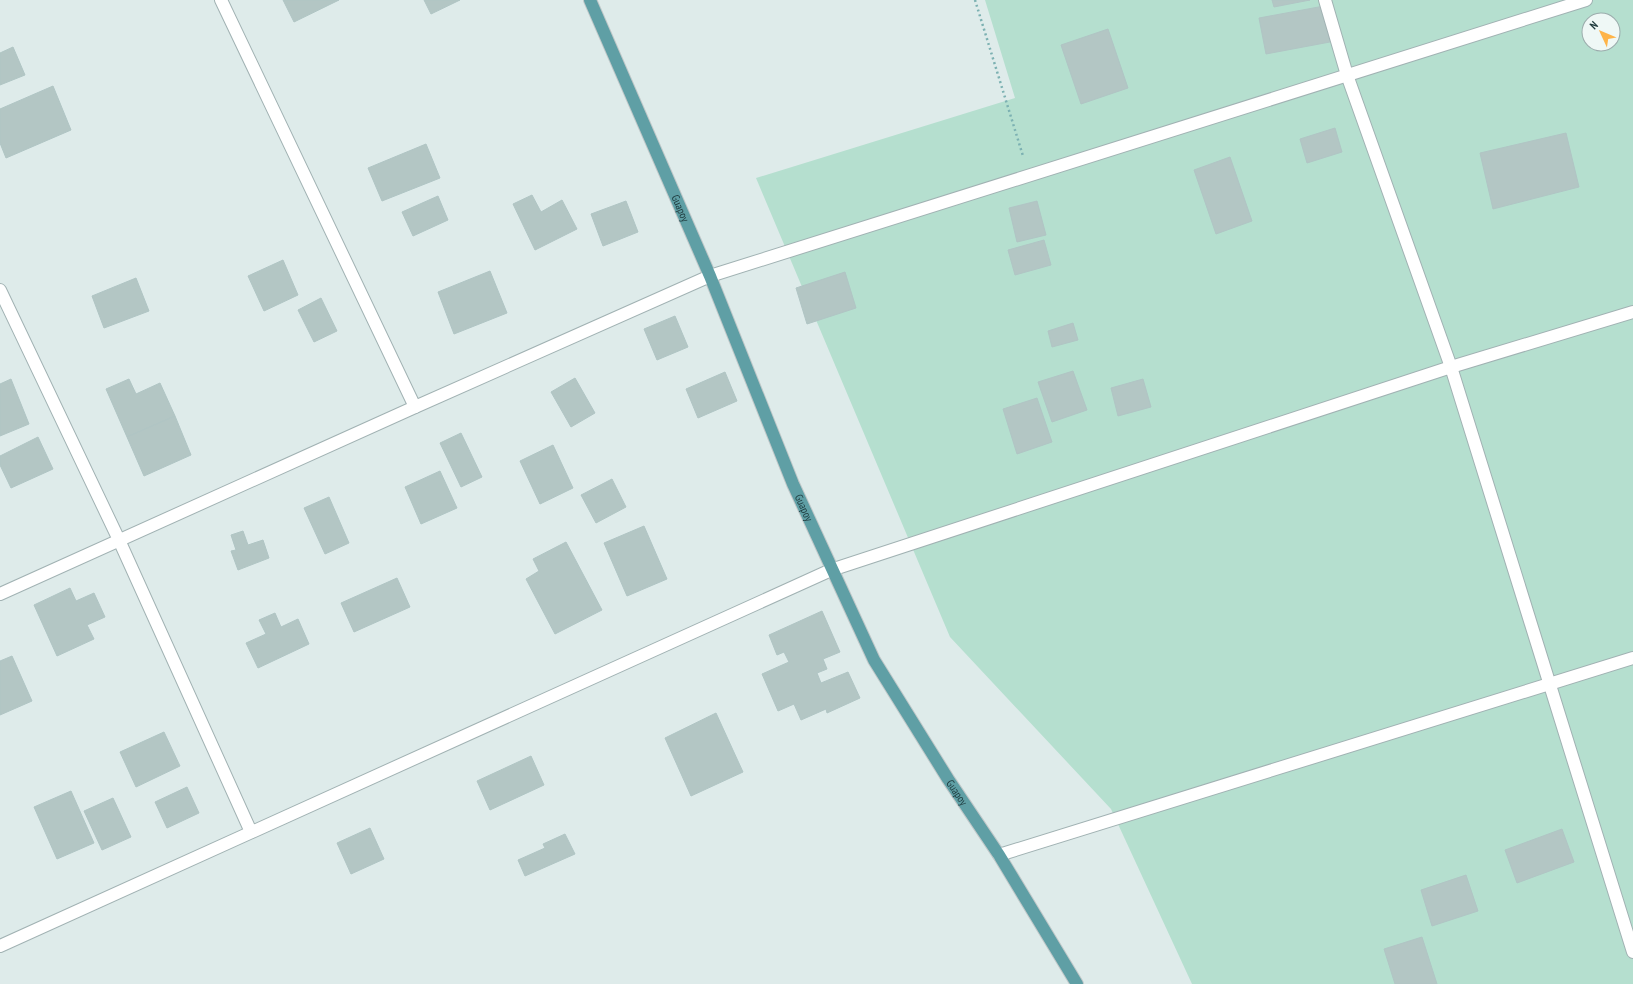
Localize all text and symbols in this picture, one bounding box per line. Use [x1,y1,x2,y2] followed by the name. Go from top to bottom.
[1581,12,1621,52] north arrow
[1587,18,1601,32] text: N
[668,192,693,225] street label: Guapoy
[792,492,817,524] street label: Guapoy
[943,777,971,809] street label: Guapoy

